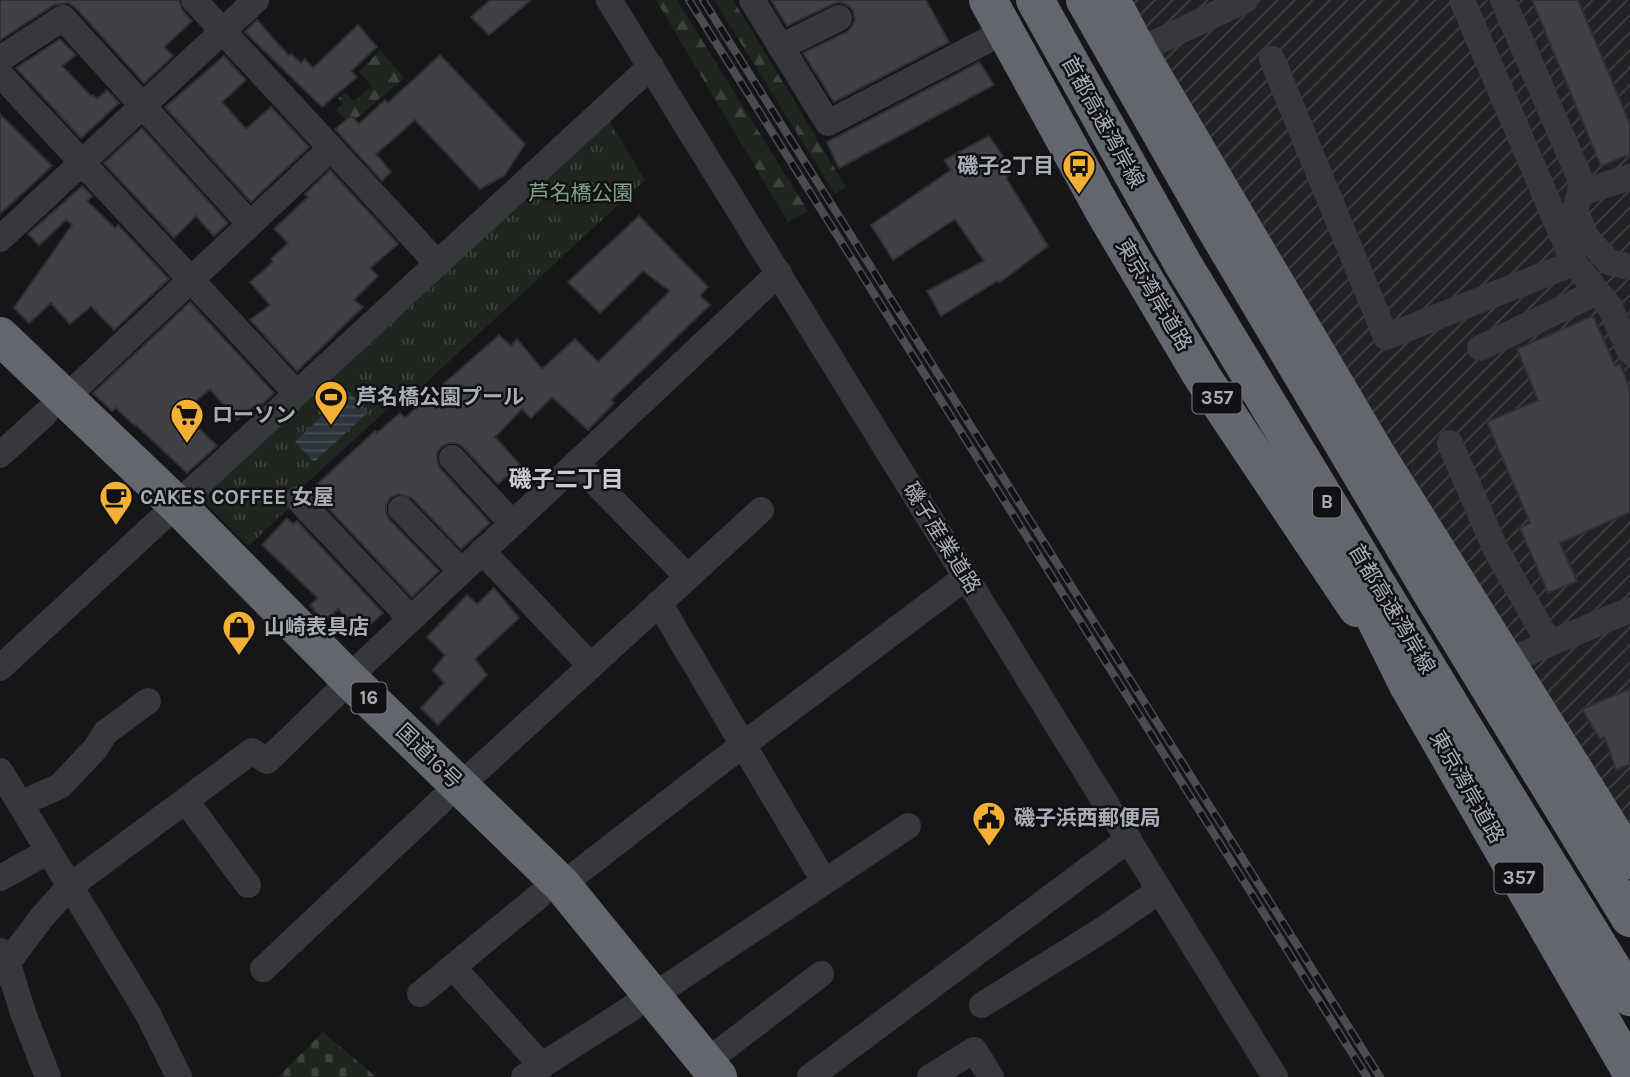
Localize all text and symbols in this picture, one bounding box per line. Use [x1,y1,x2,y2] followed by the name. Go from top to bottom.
[1057,52,1149,192] street label: 首都高速湾岸線
[1060,147,1098,196] bus stop icon: 磯子2丁目
[957,154,1054,178] place label: 磯子2丁目
[529,181,634,205] park label: 芦名橋公園
[1111,235,1197,355] street label: 東京湾岸道路
[312,378,350,427] sports icon: 芦名橋公園プール
[1192,382,1242,414] road number: 357
[356,385,524,409] place label: 芦名橋公園プール
[168,396,206,445] supermarket icon: ローソン
[212,403,296,427] place label: ローソン
[509,466,624,493] district label: 磯子二丁目
[97,478,135,527] cafe icon: CAKES COFFEE 女屋
[898,478,986,598] street label: 磯子産業道路
[140,485,334,509] place label: CAKES COFFEE 女屋
[1313,486,1341,517] road number: B
[1344,540,1440,678] street label: 首都高速湾岸線
[220,608,258,657] shop icon: 山崎表具店
[264,615,369,639] place label: 山崎表具店
[352,682,386,713] road number: 16
[391,719,467,793] street label: 国道16号
[1425,726,1509,848] street label: 東京湾岸道路
[970,799,1008,848] public building icon: 磯子浜西郵便局
[1014,806,1161,830] place label: 磯子浜西郵便局
[1494,862,1544,894] road number: 357

